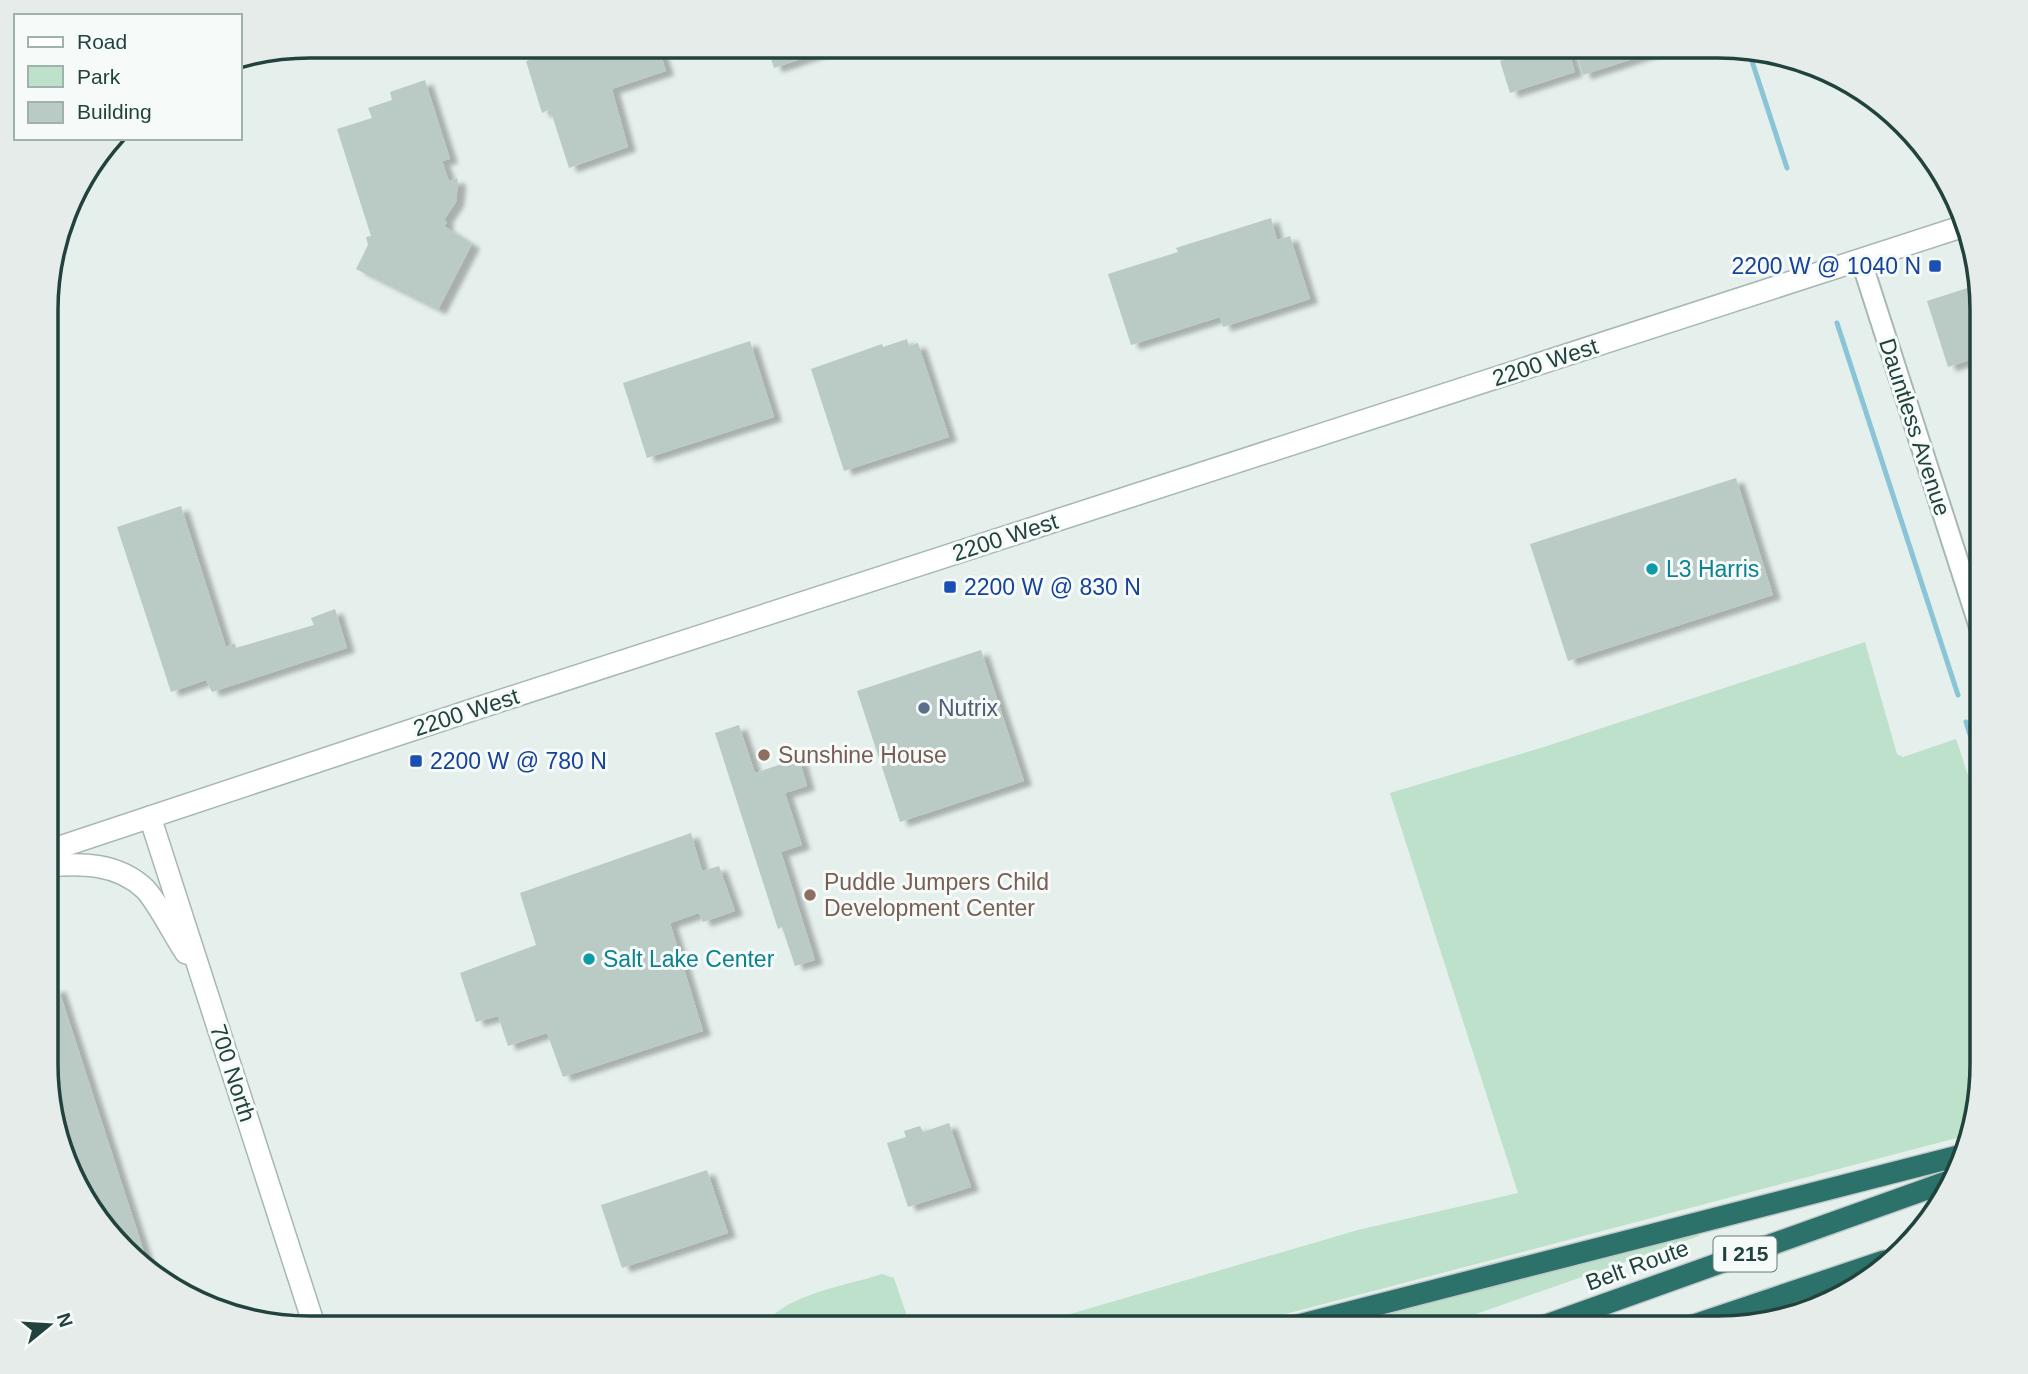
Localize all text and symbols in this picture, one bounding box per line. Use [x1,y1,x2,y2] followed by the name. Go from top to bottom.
[14,14,242,140] legend
[77,30,127,53] text: Road
[77,65,121,88] text: Park
[77,100,152,123] text: Building
[1731,253,1921,279] place label: 2200 W @ 1040 N
[1927,258,1943,274] marker: 2200 W @ 1040 N
[1489,333,1602,391] street label: 2200 West
[1874,335,1956,519] street label: Dauntless Avenue
[949,508,1062,566] street label: 2200 West
[1666,556,1759,582] place label: L3 Harris
[1644,561,1660,577] marker: L3 Harris
[964,574,1141,600] place label: 2200 W @ 830 N
[942,579,958,595] marker: 2200 W @ 830 N
[410,683,523,741] street label: 2200 West
[938,695,999,721] place label: Nutrix
[916,700,932,716] marker: Nutrix
[778,742,947,768] place label: Sunshine House
[756,747,772,763] marker: Sunshine House
[430,748,607,774] place label: 2200 W @ 780 N
[408,753,424,769] marker: 2200 W @ 780 N
[824,869,1049,921] place label: Puddle Jumpers Child Development Center
[802,887,818,903] marker: Puddle Jumpers Child Development Center
[603,946,775,972] place label: Salt Lake Center
[581,951,597,967] marker: Salt Lake Center
[205,1021,261,1125] street label: 700 North
[1582,1234,1692,1296] street label: Belt Route
[1714,1236,1776,1272] road number: I 215
[14,1290,84,1360] north arrow
[53,1310,77,1330] text: N

